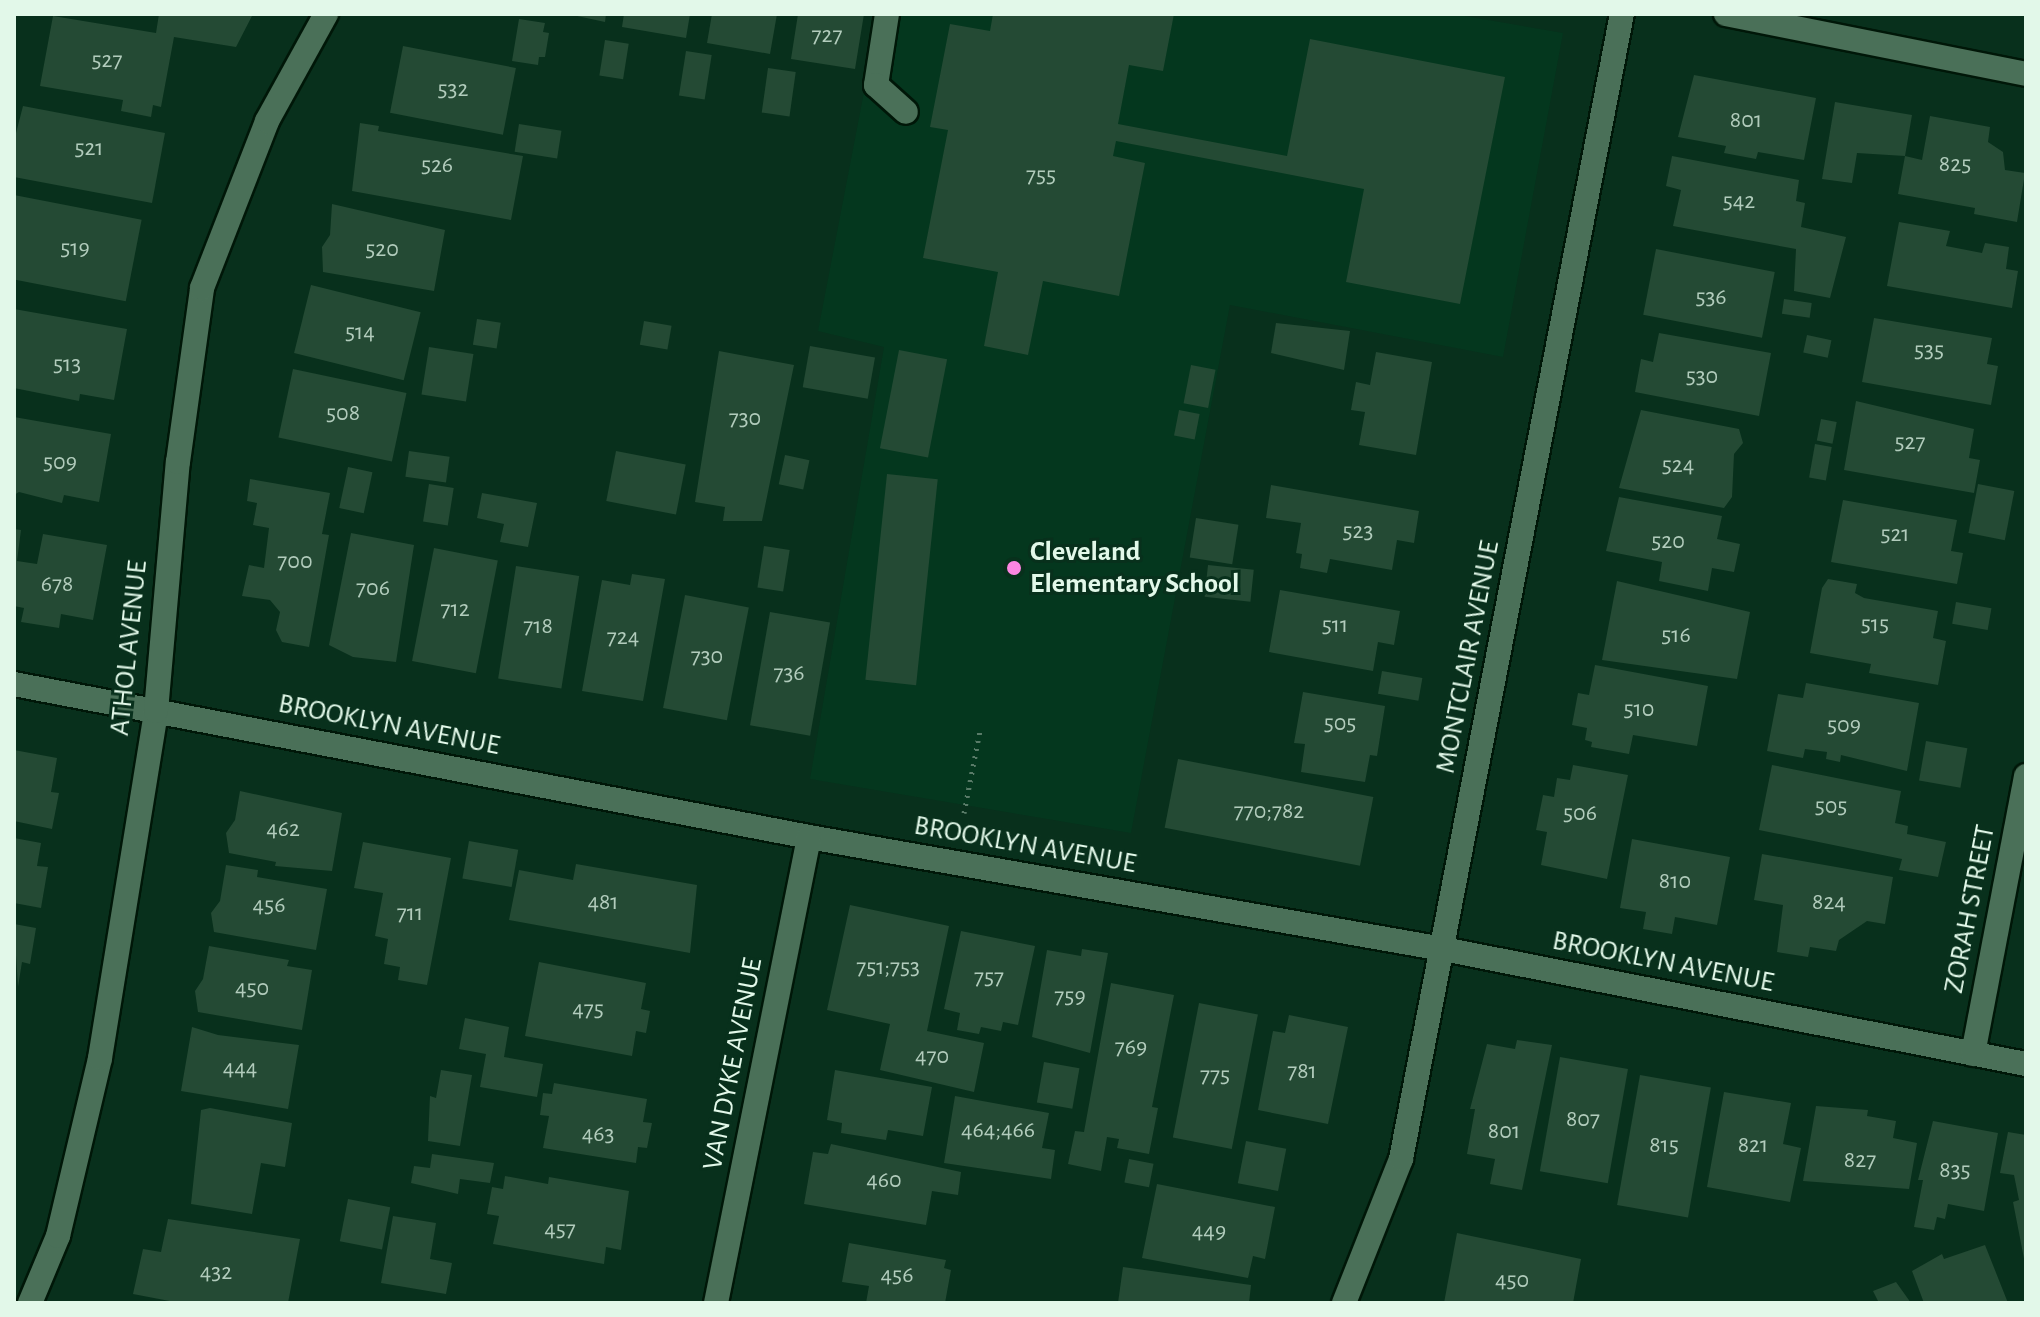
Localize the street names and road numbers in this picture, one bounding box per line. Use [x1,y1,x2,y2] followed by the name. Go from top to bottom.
[1429,538,1507,776] street label: MONTCLAIR AVENUE
[103,559,155,737] street label: ATHOL AVENUE
[275,687,503,763] street label: BROOKLYN AVENUE
[911,809,1139,881] street label: BROOKLYN AVENUE
[1937,822,2003,996] street label: ZORAH STREET
[1549,924,1777,1000] street label: BROOKLYN AVENUE
[696,955,770,1173] street label: VAN DYKE AVENUE

